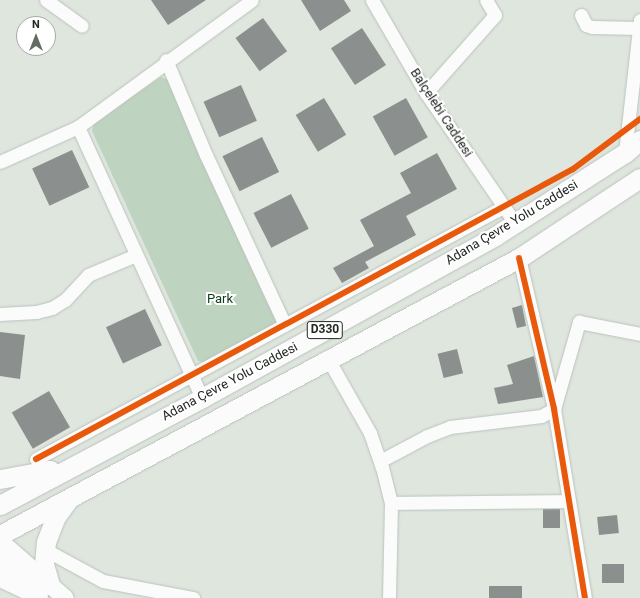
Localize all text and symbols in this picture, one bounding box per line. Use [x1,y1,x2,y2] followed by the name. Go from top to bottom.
[16,16,56,56] north arrow
[32,18,40,31] text: N
[406,66,476,160] street label: Balçelebi Caddesi
[443,177,581,269] street label: Adana Çevre Yolu Caddesi
[207,291,233,307] park label: Park
[306,320,344,340] road number: D330
[159,340,301,424] street label: Adana Çevre Yolu Caddesi

